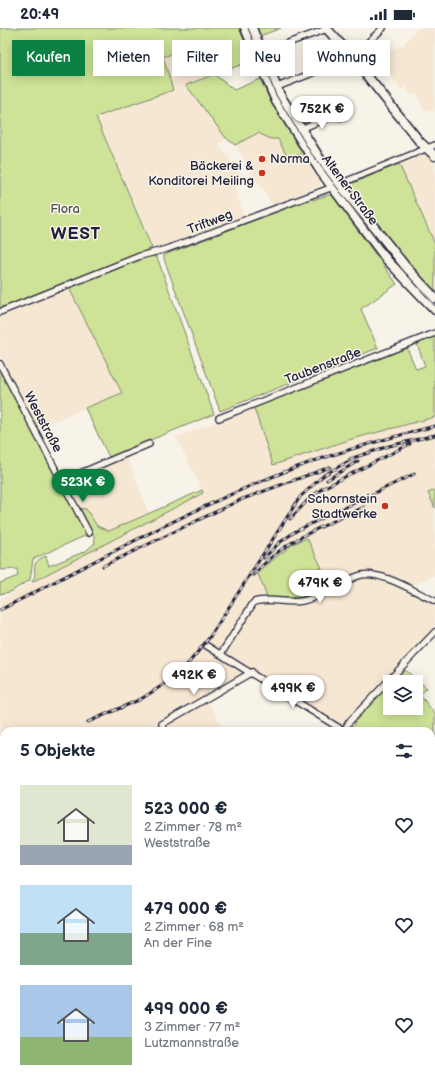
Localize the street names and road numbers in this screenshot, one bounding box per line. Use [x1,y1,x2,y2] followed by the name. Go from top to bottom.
[318,152,382,228] street label: Altener Straße
[185,206,235,238] street label: Triftweg
[283,344,364,388] street label: Taubenstraße
[20,389,66,455] street label: Weststraße

